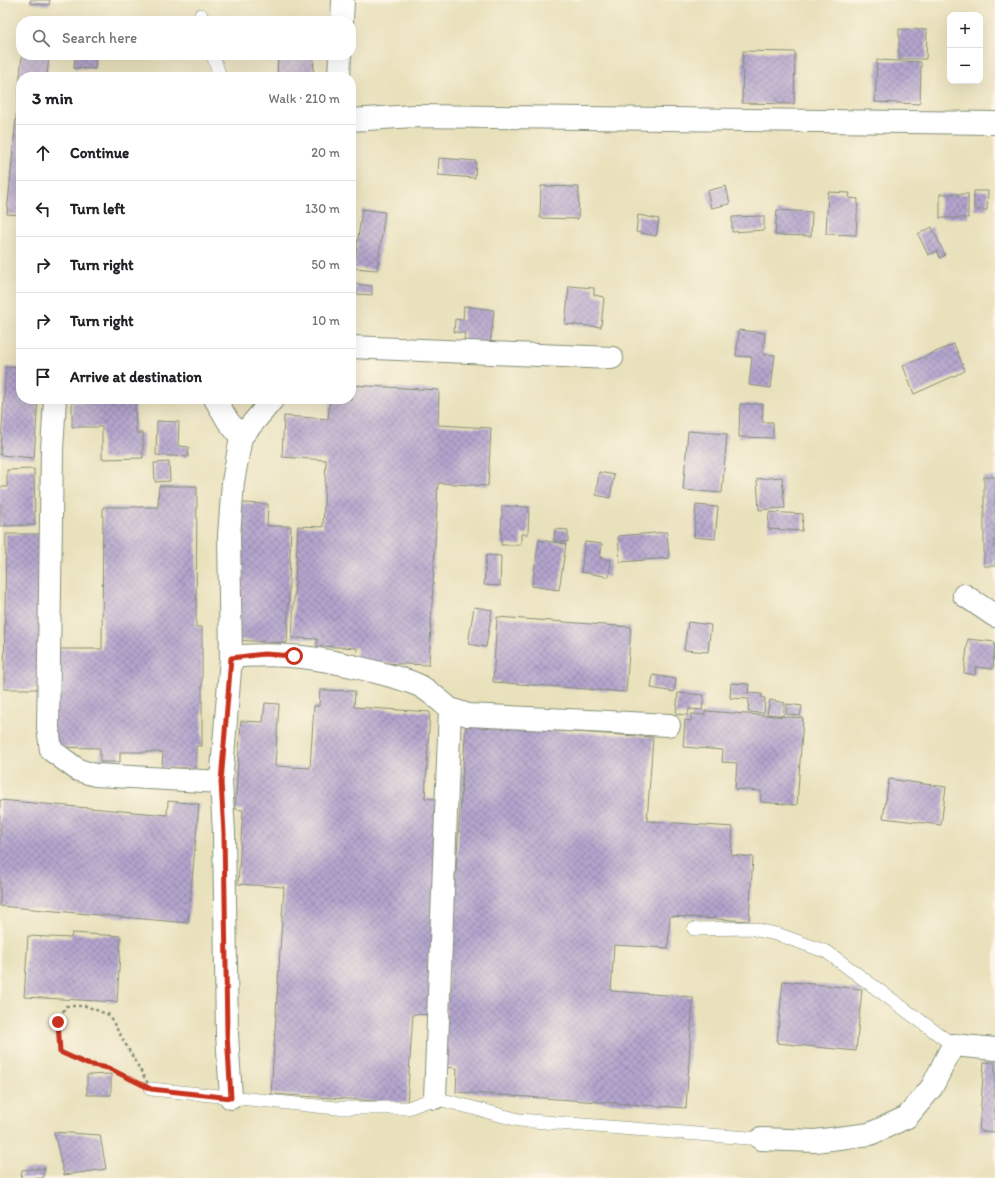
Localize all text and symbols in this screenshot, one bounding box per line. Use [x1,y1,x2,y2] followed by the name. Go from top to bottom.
[947,12,983,84] map controls
[947,12,983,48] button: +
[16,16,356,60] search box
[30,27,52,49] icon: search
[62,29,137,47] text: Search here
[947,48,983,84] button: −
[32,88,73,108] text: 3 min
[269,91,340,106] text: Walk · 210 m
[32,142,54,164] icon: ahead
[70,144,129,162] text: Continue
[311,145,340,160] text: 20 m
[32,198,54,220] icon: left
[70,200,125,218] text: Turn left
[305,201,340,216] text: 130 m
[32,254,54,276] icon: right
[70,256,134,274] text: Turn right
[311,257,340,272] text: 50 m
[32,310,54,332] icon: right
[70,312,134,330] text: Turn right
[312,313,340,328] text: 10 m
[32,366,54,388] icon: arrive
[70,368,202,386] text: Arrive at destination
[285,647,303,665] route start
[49,1013,67,1031] route end

